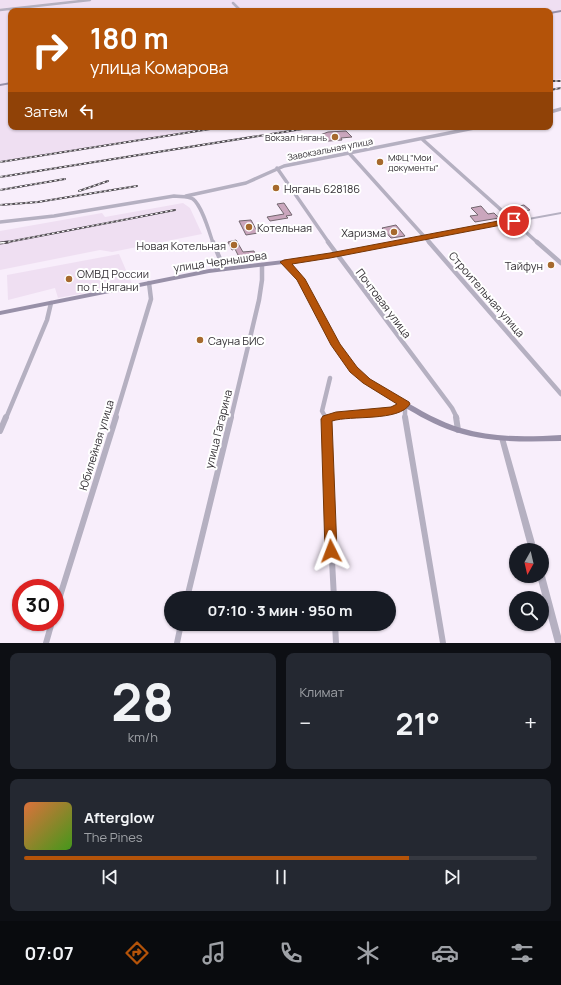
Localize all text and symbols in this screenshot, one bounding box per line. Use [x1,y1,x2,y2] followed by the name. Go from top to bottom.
[90,19,169,57] text: 180 m
[24,24,76,76] icon: right
[90,55,228,79] text: улица Комарова
[76,100,98,122] icon: left
[24,101,68,122] text: Затем
[265,131,327,144] place label: Вокзал Нягань
[330,132,340,142] marker: Вокзал Нягань
[286,134,374,164] street label: Завокзальная улица
[388,151,439,174] place label: МФЦ "Мои документы"
[375,157,385,167] marker: МФЦ "Мои документы"
[284,181,360,196] place label: Нягань 628186
[271,183,281,193] marker: Нягань 628186
[497,204,531,238] pin
[503,210,525,232] icon: arrive
[257,220,312,235] place label: Котельная
[244,222,254,232] marker: Котельная
[341,225,386,240] place label: Харизма
[389,227,399,237] marker: Харизма
[137,238,226,253] place label: Новая Котельная
[229,240,239,250] marker: Новая Котельная
[172,247,268,275] street label: улица Чернышова
[446,248,528,340] street label: Строительная улица
[505,258,543,273] place label: Тайфун
[546,260,556,270] marker: Тайфун
[353,265,415,341] street label: Почтовая улица
[77,266,149,294] place label: ОМВД России по г. Нягани
[64,274,74,284] marker: ОМВД России по г. Нягани
[208,333,264,348] place label: Сауна БИС
[195,335,205,345] marker: Сауна БИС
[201,388,235,470] street label: улица Гагарина
[75,398,117,492] street label: Юбилейная улица
[310,530,352,572] position arrow
[509,543,549,583] north arrow
[509,543,549,631] map controls
[12,579,64,631] speed limit sign: 30
[509,591,549,631] button: search
[208,600,352,621] text: 07:10 · 3 мин · 950 m
[111,666,174,737] text: 28
[300,683,344,701] text: Климат
[396,703,440,744] text: 21°
[300,708,311,738] text: −
[524,708,537,738] text: +
[128,728,158,746] text: km/h
[84,807,155,828] text: Afterglow
[84,828,143,846] text: The Pines
[99,866,121,888] icon: previous
[270,866,292,888] icon: pause
[441,866,463,888] icon: next
[123,939,151,967] icon: directions
[200,939,228,967] icon: music
[277,939,305,967] icon: phone
[354,939,382,967] icon: climate
[431,939,459,967] icon: car
[508,939,536,967] icon: filters
[25,941,74,965] text: 07:07

